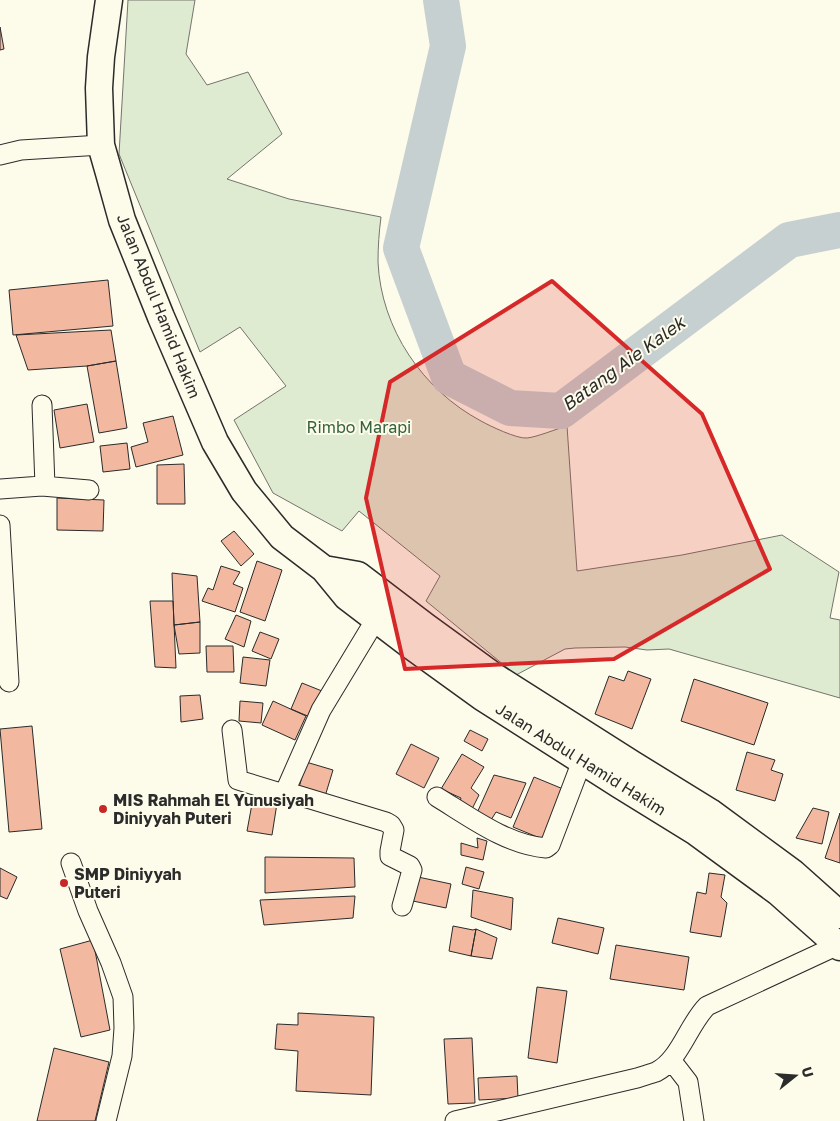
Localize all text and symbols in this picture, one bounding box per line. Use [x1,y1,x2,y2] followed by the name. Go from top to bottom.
[113,211,205,401] street label: Jalan Abdul Hamid Hakim
[557,310,690,415] water label: Batang Aie Kalek
[307,417,411,437] park label: Rimbo Marapi
[492,698,670,820] street label: Jalan Abdul Hamid Hakim
[113,790,314,828] place label: MIS Rahmah El Yunusiyah Diniyyah Puteri
[97,803,109,815] marker: MIS Rahmah El Yunusiyah Diniyyah Puteri
[74,864,182,902] place label: SMP Diniyyah Puteri
[58,877,70,889] marker: SMP Diniyyah Puteri
[770,1051,820,1101] north arrow
[798,1065,818,1079] text: U

